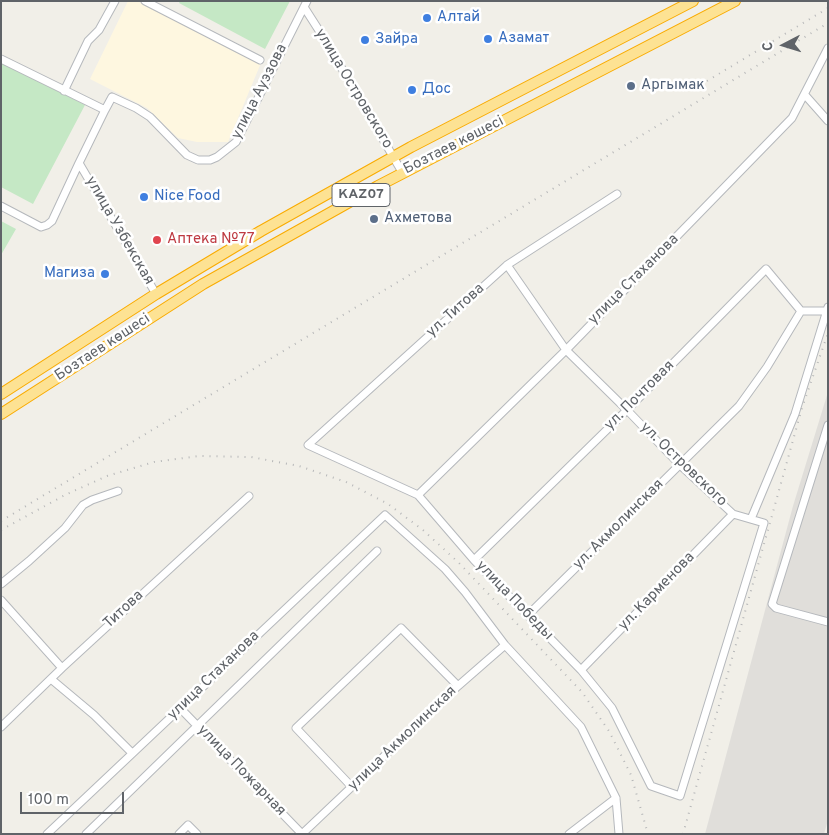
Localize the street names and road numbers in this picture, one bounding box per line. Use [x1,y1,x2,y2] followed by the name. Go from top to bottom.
[310,26,396,152] street label: улица Островского
[228,41,292,143] street label: улица Ауэзова
[401,113,507,179] street label: Бозтаев көшесі
[81,174,157,288] street label: улица Узбекская
[332,184,390,206] road number: KAZ07
[585,231,683,329] street label: улица Стаханова
[423,280,489,342] street label: ул. Титова
[52,310,154,386] street label: Бозтаев көшесі
[601,357,679,435] street label: ул. Почтовая
[636,419,730,511] street label: ул. Островского
[570,476,668,574] street label: ул. Акмолинская
[615,549,699,635] street label: ул. Карменова
[471,557,557,645] street label: улица Победы
[100,587,148,633] street label: Титова
[164,628,264,724] street label: улица Стаханова
[345,683,461,795] street label: улица Акмолинская
[193,722,289,820] street label: улица Пожарная

